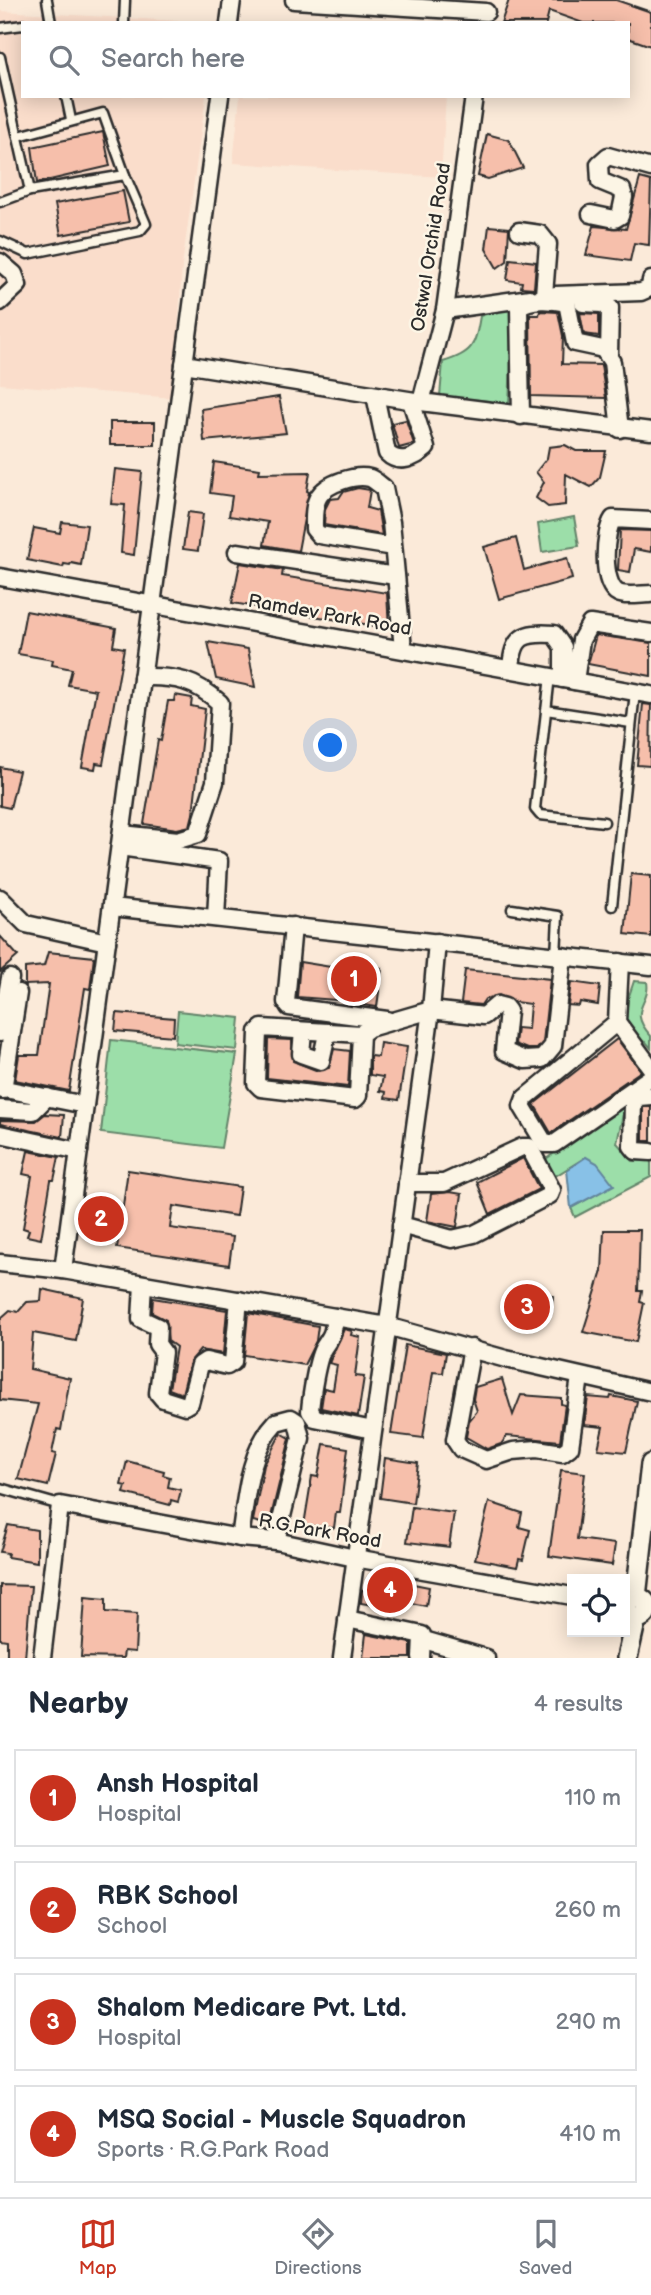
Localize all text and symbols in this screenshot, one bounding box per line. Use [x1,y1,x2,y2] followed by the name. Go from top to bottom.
[21,21,630,98] search box
[45,41,83,79] icon: search
[101,44,245,75] text: Search here
[407,161,456,333] street label: Ostwal Orchid Road
[246,590,413,641] street label: Ramdev Park Road
[313,728,347,762] your location
[331,953,377,1005] pin: 1
[78,1193,124,1245] pin: 2
[504,1281,550,1333] pin: 3
[257,1509,383,1554] street label: R.G.Park Road
[367,1564,413,1616] pin: 4
[567,1574,630,1637] map controls
[567,1574,630,1637] button: locate
[28,1686,128,1722] text: Nearby
[534,1690,623,1718] text: 4 results
[97,1769,259,1800] text: Ansh Hospital
[48,1784,58,1812] text: 1
[564,1784,621,1812] text: 110 m
[97,1800,182,1828] text: Hospital
[97,1881,238,1912] text: RBK School
[46,1896,60,1924] text: 2
[555,1896,621,1924] text: 260 m
[97,1912,167,1940] text: School
[97,1993,406,2024] text: Shalom Medicare Pvt. Ltd.
[46,2008,60,2036] text: 3
[555,2008,621,2036] text: 290 m
[97,2024,182,2052] text: Hospital
[97,2105,466,2136] text: MSQ Social - Muscle Squadron
[46,2120,60,2148] text: 4
[559,2120,621,2148] text: 410 m
[97,2136,329,2164] text: Sports · R.G.Park Road
[79,2215,117,2280] tab: Map
[274,2215,362,2280] tab: Directions
[519,2215,572,2280] tab: Saved

